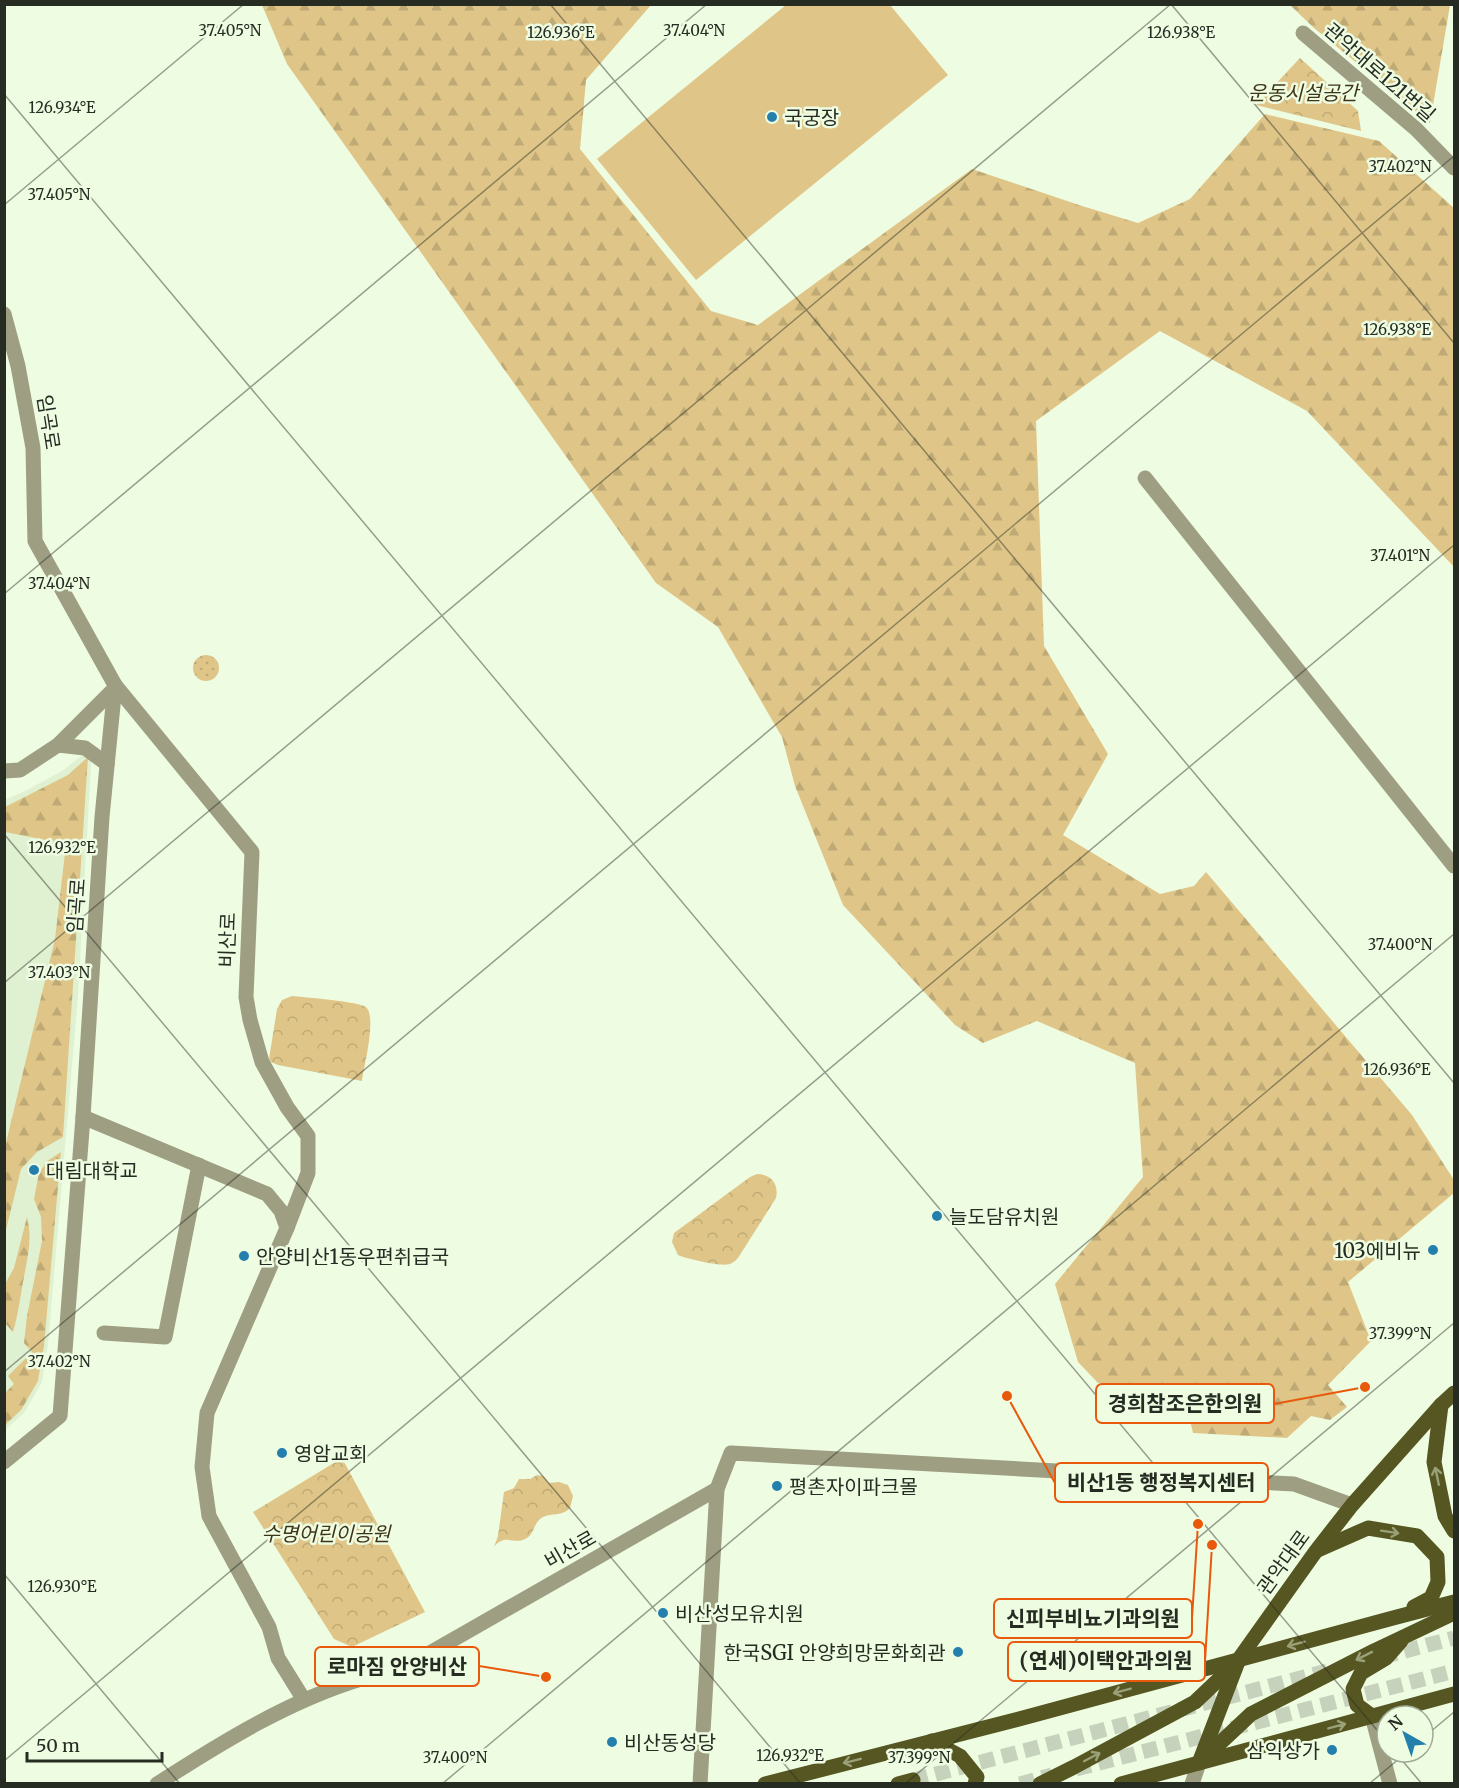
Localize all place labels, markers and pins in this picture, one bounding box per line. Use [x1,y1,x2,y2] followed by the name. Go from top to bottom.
[784,105,839,130] place label: 국궁장
[765,110,779,124] marker: 국궁장
[46,1158,138,1183] place label: 대림대학교
[27,1163,41,1177] marker: 대림대학교
[949,1204,1059,1229] place label: 늘도담유치원
[930,1209,944,1223] marker: 늘도담유치원
[1334,1238,1421,1263] place label: 103에비뉴
[1426,1243,1440,1257] marker: 103에비뉴
[256,1244,449,1269] place label: 안양비산1동우편취급국
[237,1249,251,1263] marker: 안양비산1동우편취급국
[1096,1384,1274,1423] callout: 경희참조은한의원
[294,1441,368,1466] place label: 영암교회
[275,1446,289,1460] marker: 영암교회
[1055,1463,1268,1502] callout: 비산1동 행정복지센터
[789,1474,918,1499] place label: 평촌자이파크몰
[770,1479,784,1493] marker: 평촌자이파크몰
[994,1599,1192,1638] callout: 신피부비뇨기과의원
[675,1601,804,1626] place label: 비산성모유치원
[656,1606,670,1620] marker: 비산성모유치원
[723,1640,946,1665] place label: 한국SGI 안양희망문화회관
[1008,1642,1205,1681] callout: (연세)이택안과의원
[951,1645,965,1659] marker: 한국SGI 안양희망문화회관
[315,1647,479,1686] callout: 로마짐 안양비산
[624,1730,716,1755] place label: 비산동성당
[605,1735,619,1749] marker: 비산동성당
[1246,1738,1320,1763] place label: 삼익상가
[1325,1743,1339,1757] marker: 삼익상가

